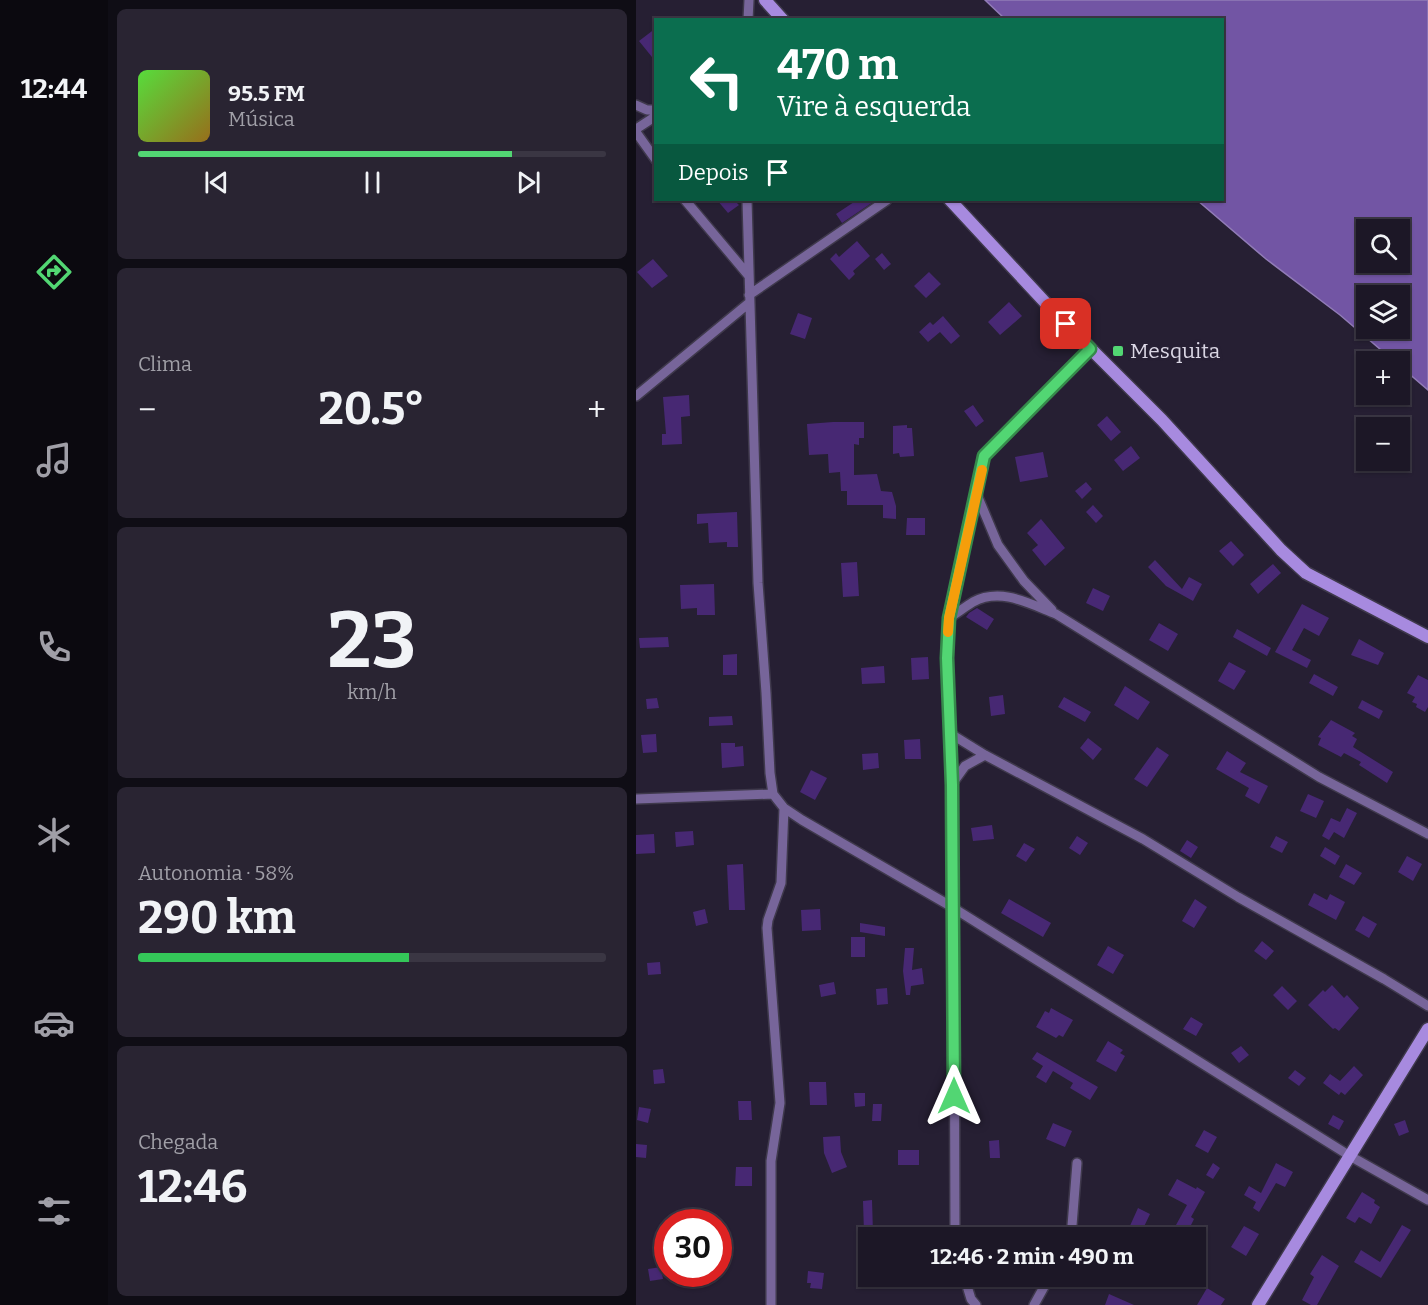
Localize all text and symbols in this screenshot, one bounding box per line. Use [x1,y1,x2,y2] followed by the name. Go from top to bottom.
[777,40,898,90] text: 470 m
[678,42,756,120] icon: left
[21,73,87,105] text: 12:44
[228,80,305,107] text: 95.5 FM
[777,91,971,123] text: Vire à esquerda
[228,107,295,131] text: Música
[761,156,794,189] icon: arrive
[678,159,749,186] text: Depois
[200,166,233,199] icon: previous
[356,166,389,199] icon: pause
[512,166,545,199] icon: next
[1356,219,1410,471] map controls
[1356,219,1410,273] button: search
[33,251,75,293] icon: directions
[1356,285,1410,339] button: layers
[1040,298,1091,349] pin
[1049,307,1082,340] icon: arrive
[1130,338,1221,364] place label: Mesquita
[1111,344,1125,358] marker: Mesquita
[1356,351,1410,405] button: +
[138,352,192,376] text: Clima
[319,382,425,436] text: 20.5°
[138,390,156,430] text: −
[587,390,606,430] text: +
[1356,417,1410,471] button: −
[33,439,75,481] icon: music
[328,594,416,688] text: 23
[33,626,75,668] icon: phone
[347,680,397,704] text: km/h
[33,814,75,856] icon: climate
[138,861,294,885] text: Autonomia · 58%
[138,891,296,945] text: 290 km
[33,1002,75,1044] icon: car
[922,1064,986,1128] position arrow
[138,1130,218,1154] text: Chegada
[138,1160,247,1214] text: 12:46
[33,1190,75,1232] icon: filters
[654,1209,732,1287] speed limit sign: 30
[930,1243,1134,1270] text: 12:46 · 2 min · 490 m

